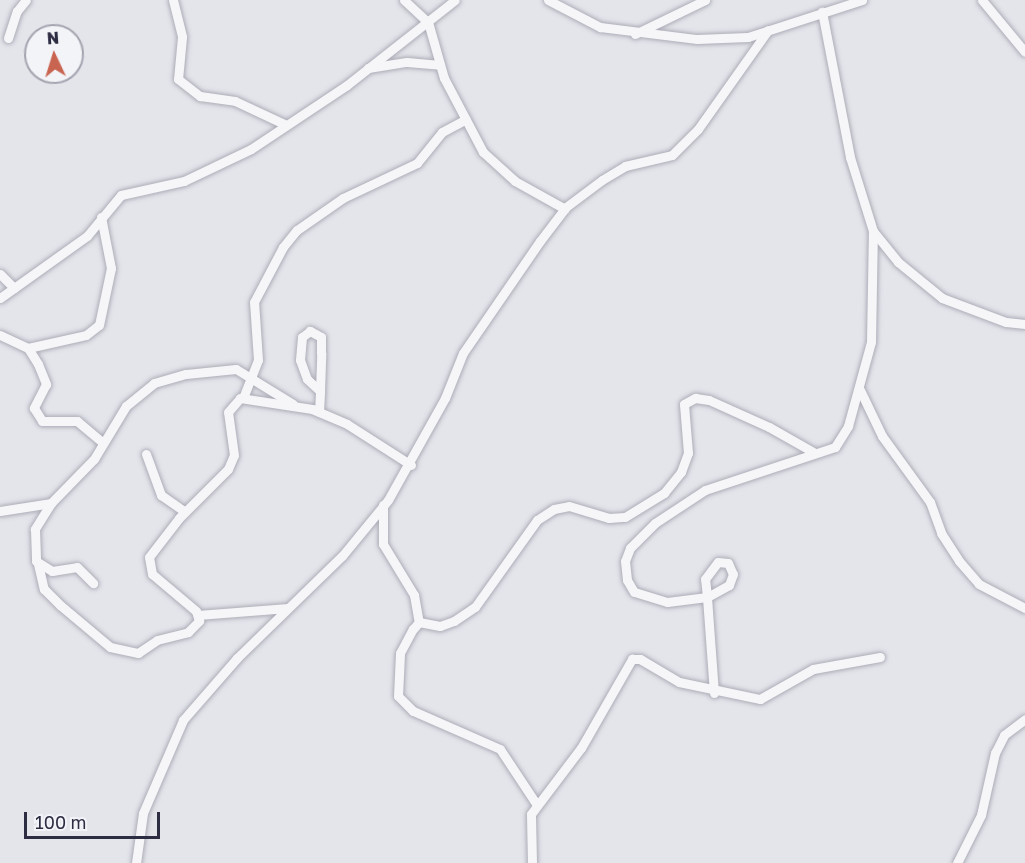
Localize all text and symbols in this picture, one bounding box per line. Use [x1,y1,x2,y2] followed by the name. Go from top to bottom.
[24,24,84,84] north arrow
[46,28,60,48] text: N
[27,800,164,838] scale bar
[35,811,86,833] text: 100 m

